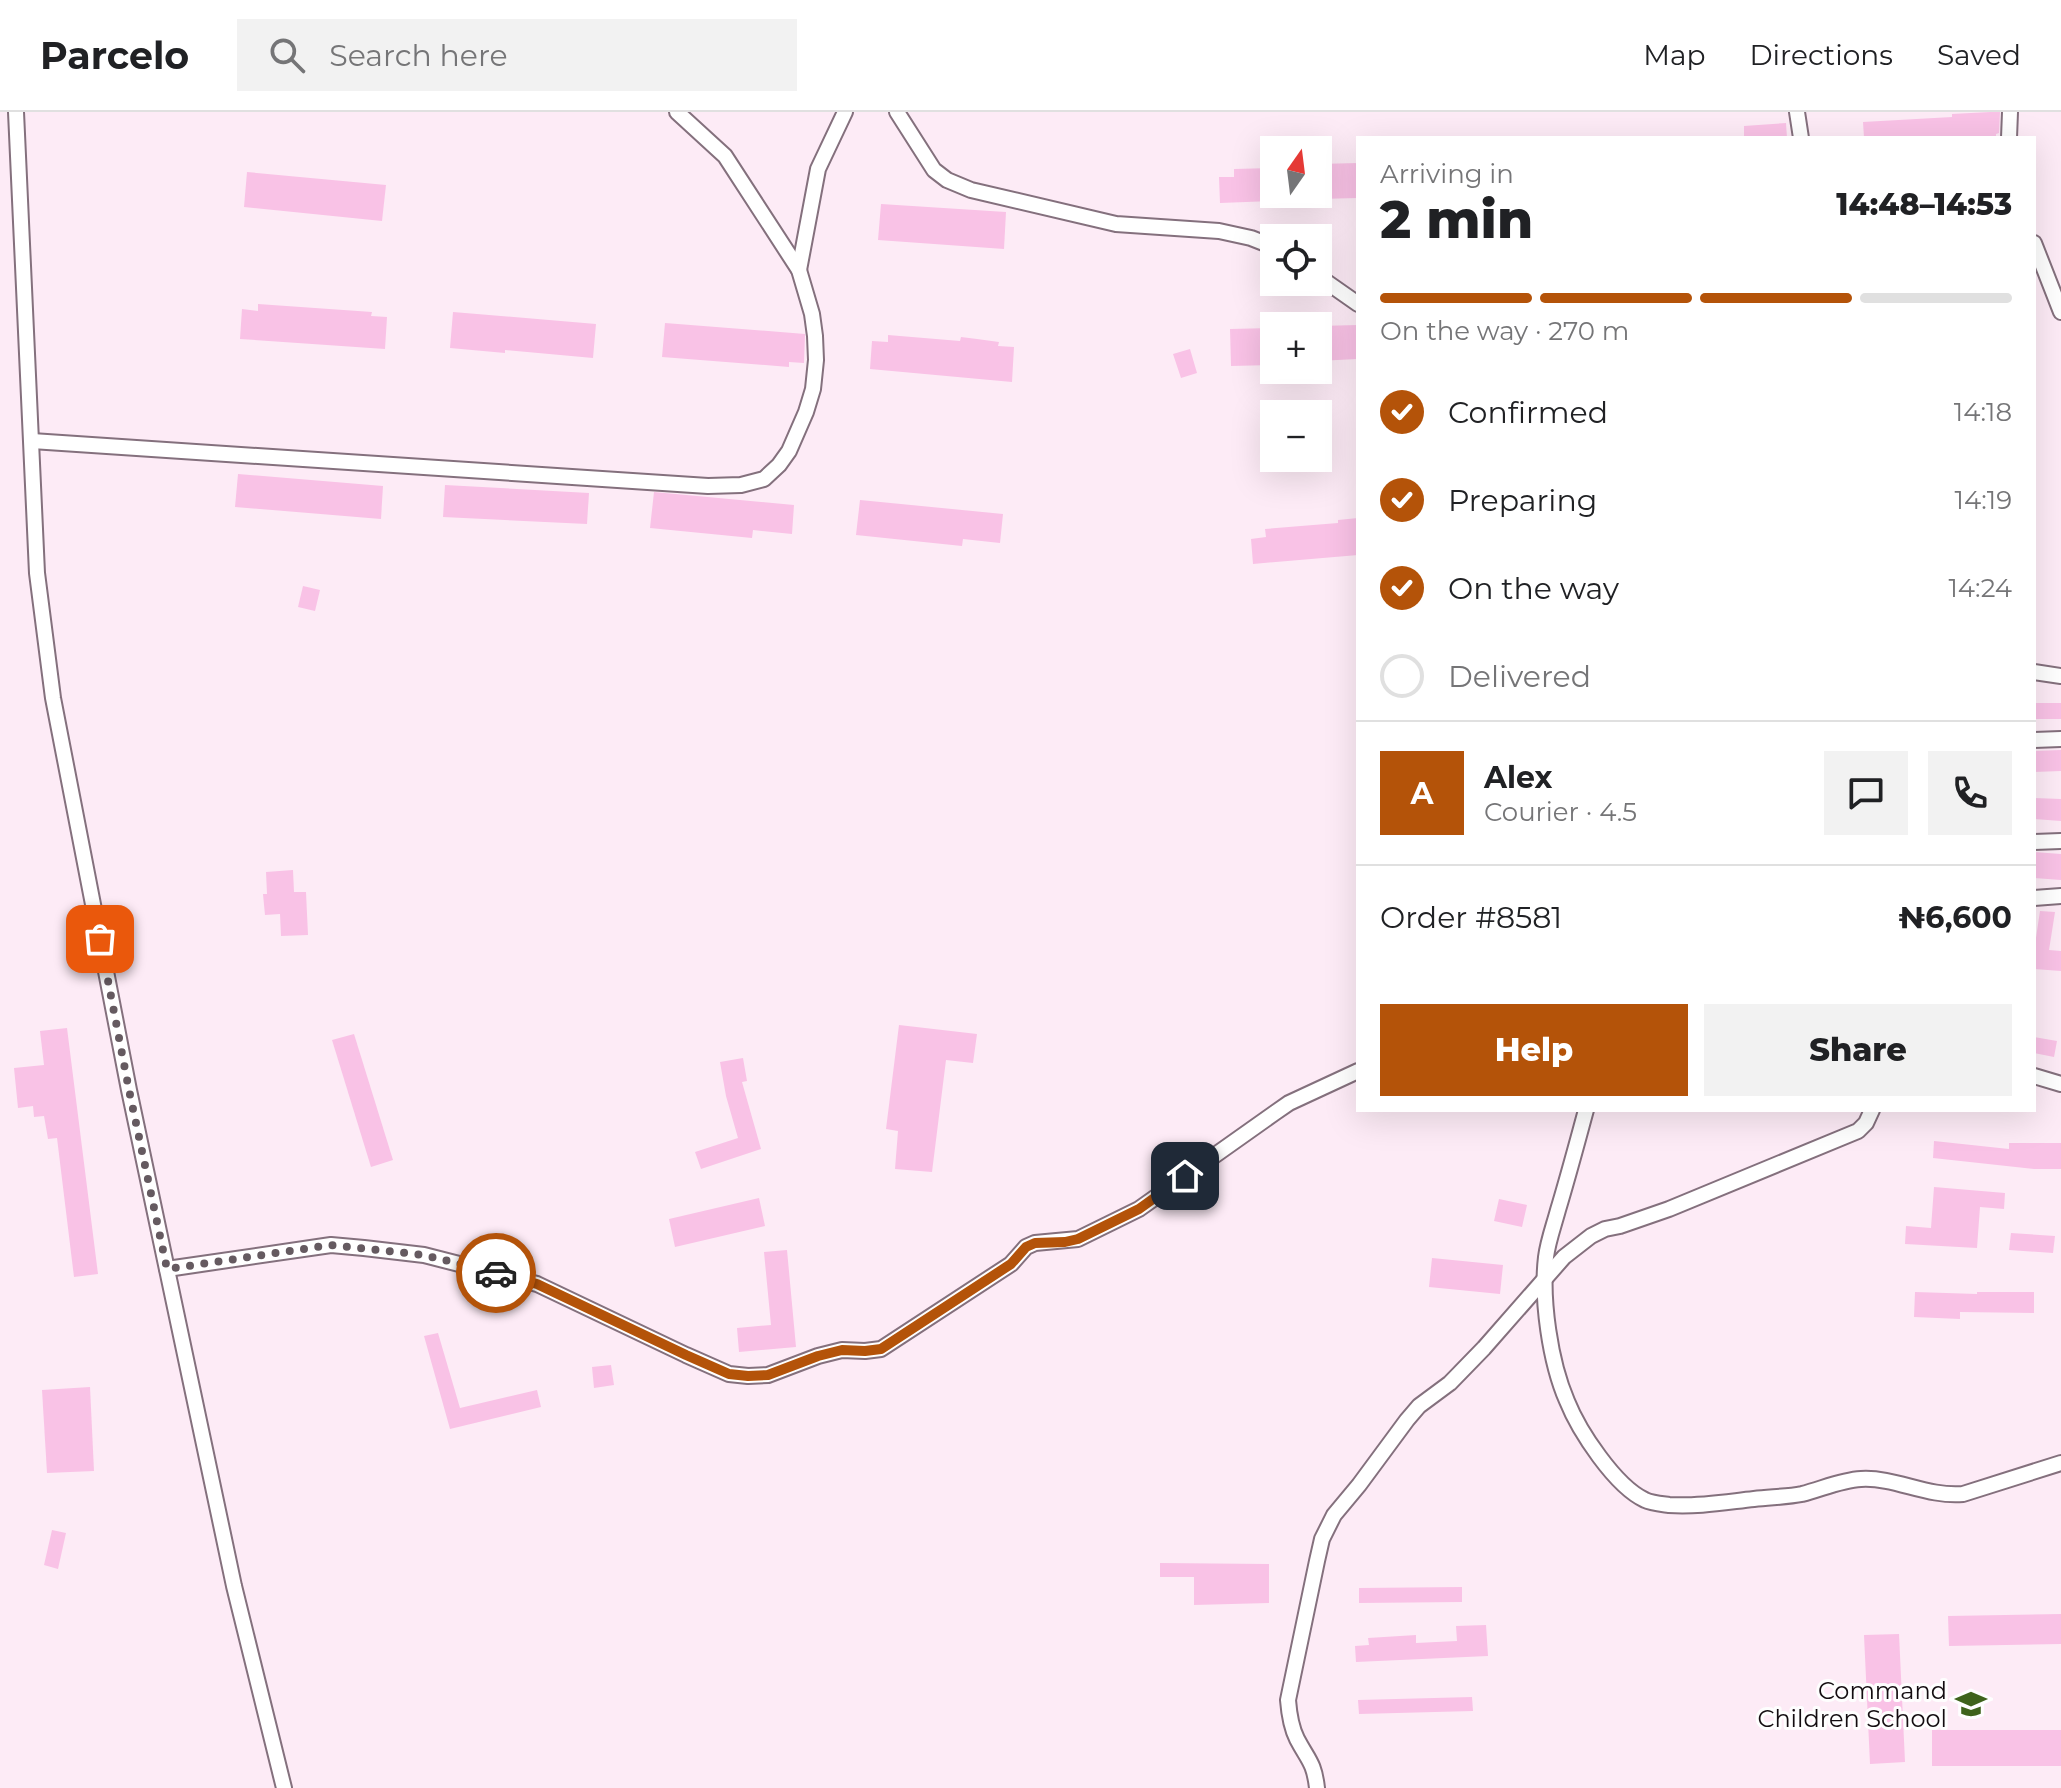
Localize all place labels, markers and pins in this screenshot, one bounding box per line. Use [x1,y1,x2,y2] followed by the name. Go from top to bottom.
[66,905,134,973] pin
[1151,1142,1219,1210] pin
[1757,1676,1947,1733] place label: Command Children School
[1954,1687,1988,1721] school or university icon: Command Children School

